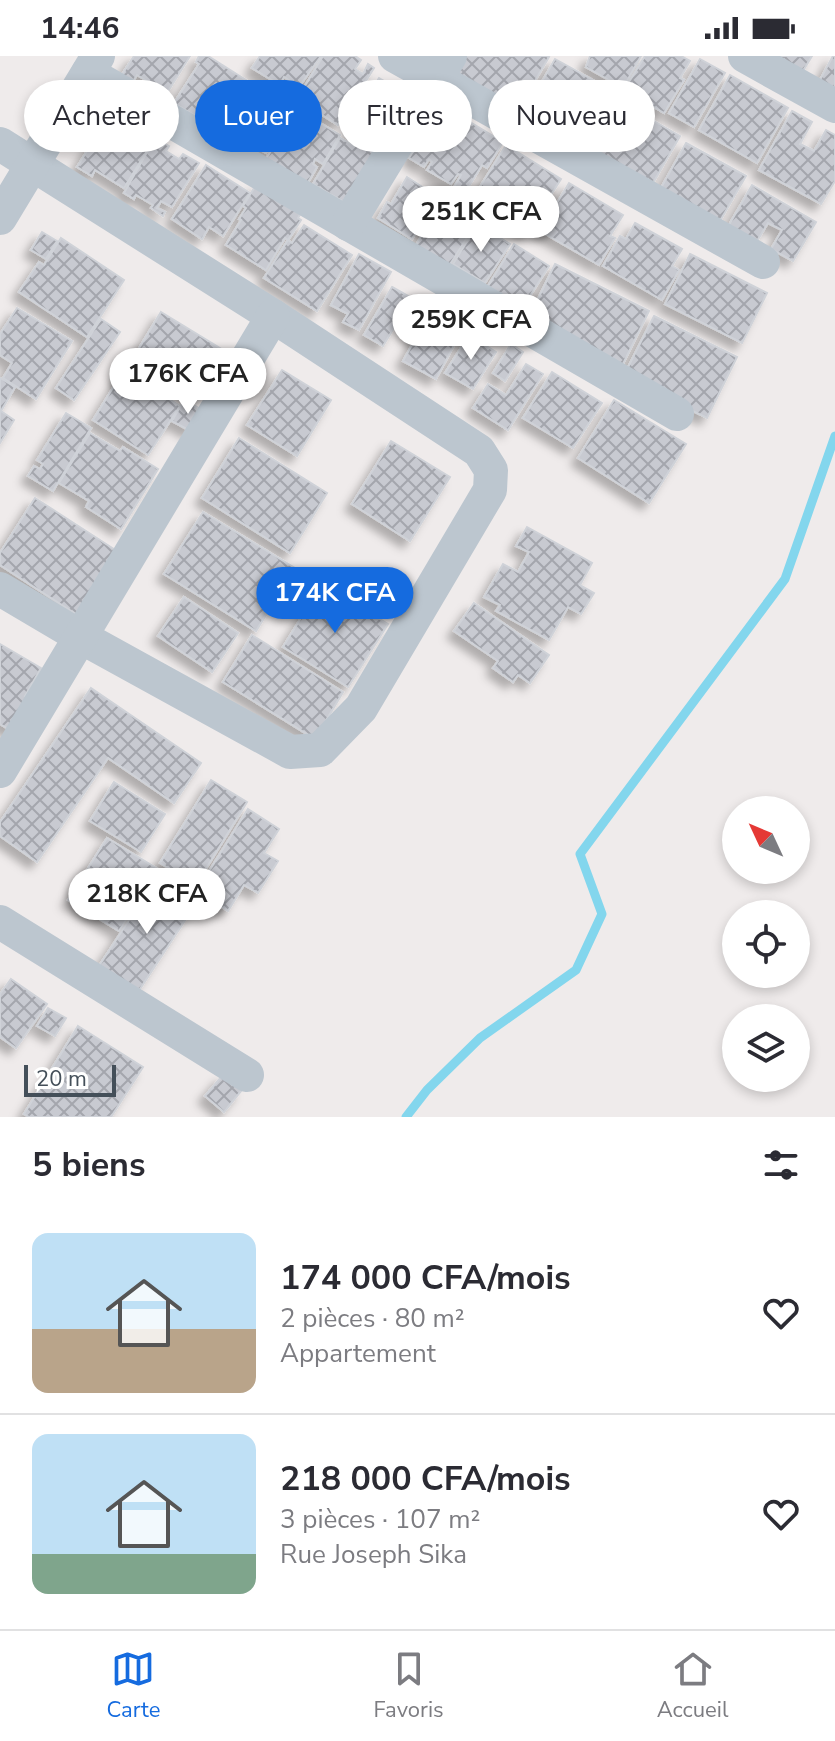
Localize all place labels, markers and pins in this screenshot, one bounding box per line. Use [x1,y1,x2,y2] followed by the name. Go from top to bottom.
[398,186,564,254] pin: 251K CFA
[388,294,554,362] pin: 259K CFA
[105,348,271,416] pin: 176K CFA
[252,567,418,635] pin: 174K CFA
[64,868,230,936] pin: 218K CFA

